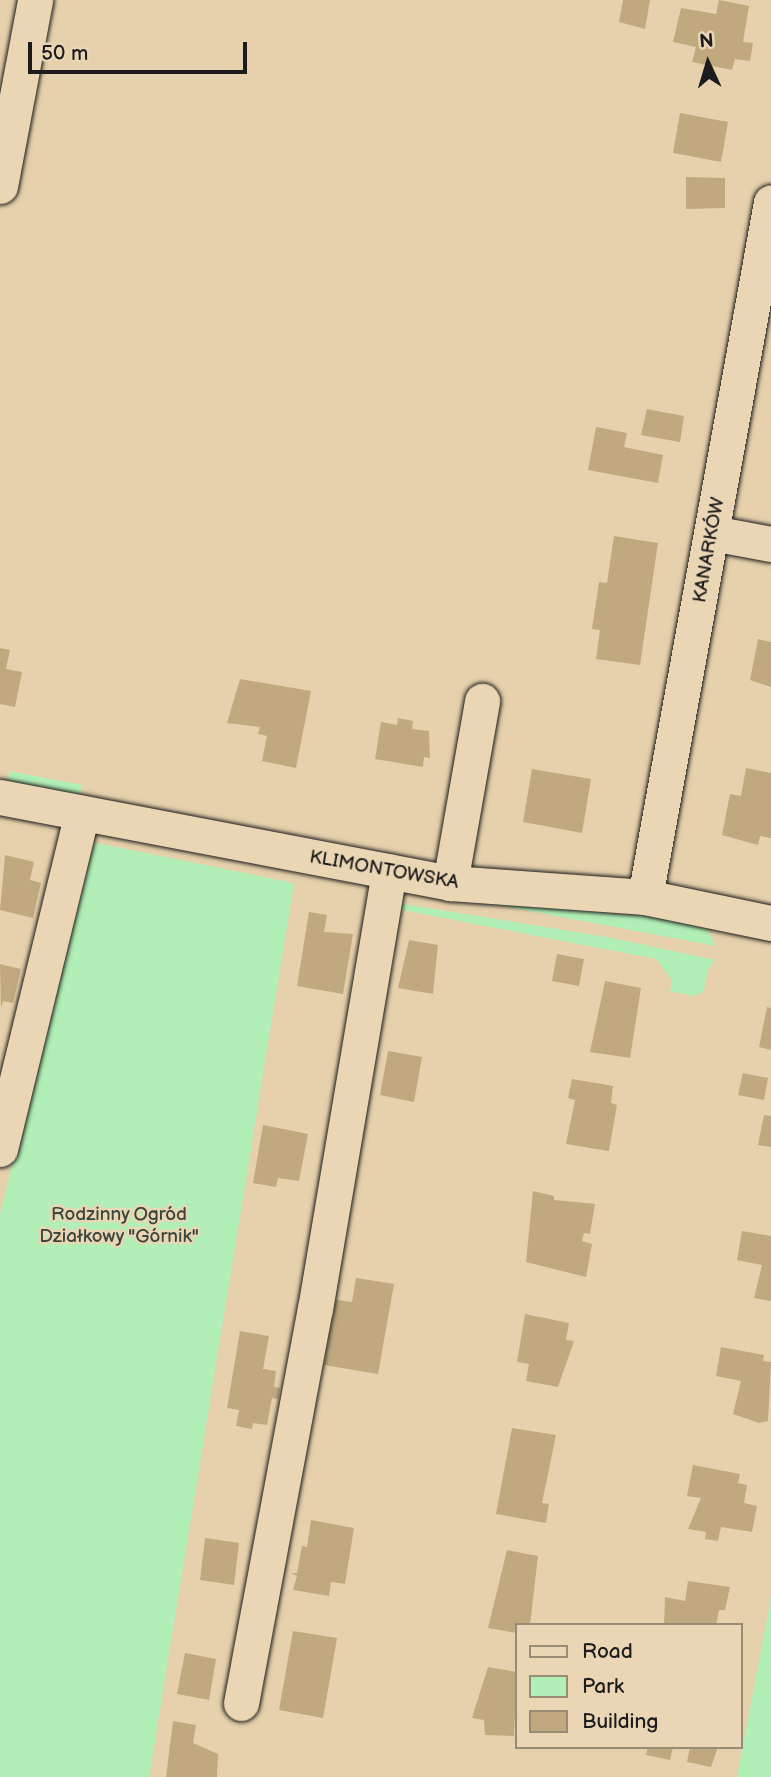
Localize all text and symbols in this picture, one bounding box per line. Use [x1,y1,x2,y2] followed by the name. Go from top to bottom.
[32,28,250,72] scale bar
[673,28,743,98] north arrow
[699,30,714,54] text: N
[41,41,88,66] text: 50 m
[688,495,730,605] street label: KANARKÓW
[308,846,460,894] street label: KLIMONTOWSKA
[39,1204,199,1248] park label: Rodzinny Ogród Działkowy "Górnik"
[516,1623,743,1749] legend
[582,1639,633,1664] text: Road
[582,1674,624,1699] text: Park
[582,1709,658,1734] text: Building

